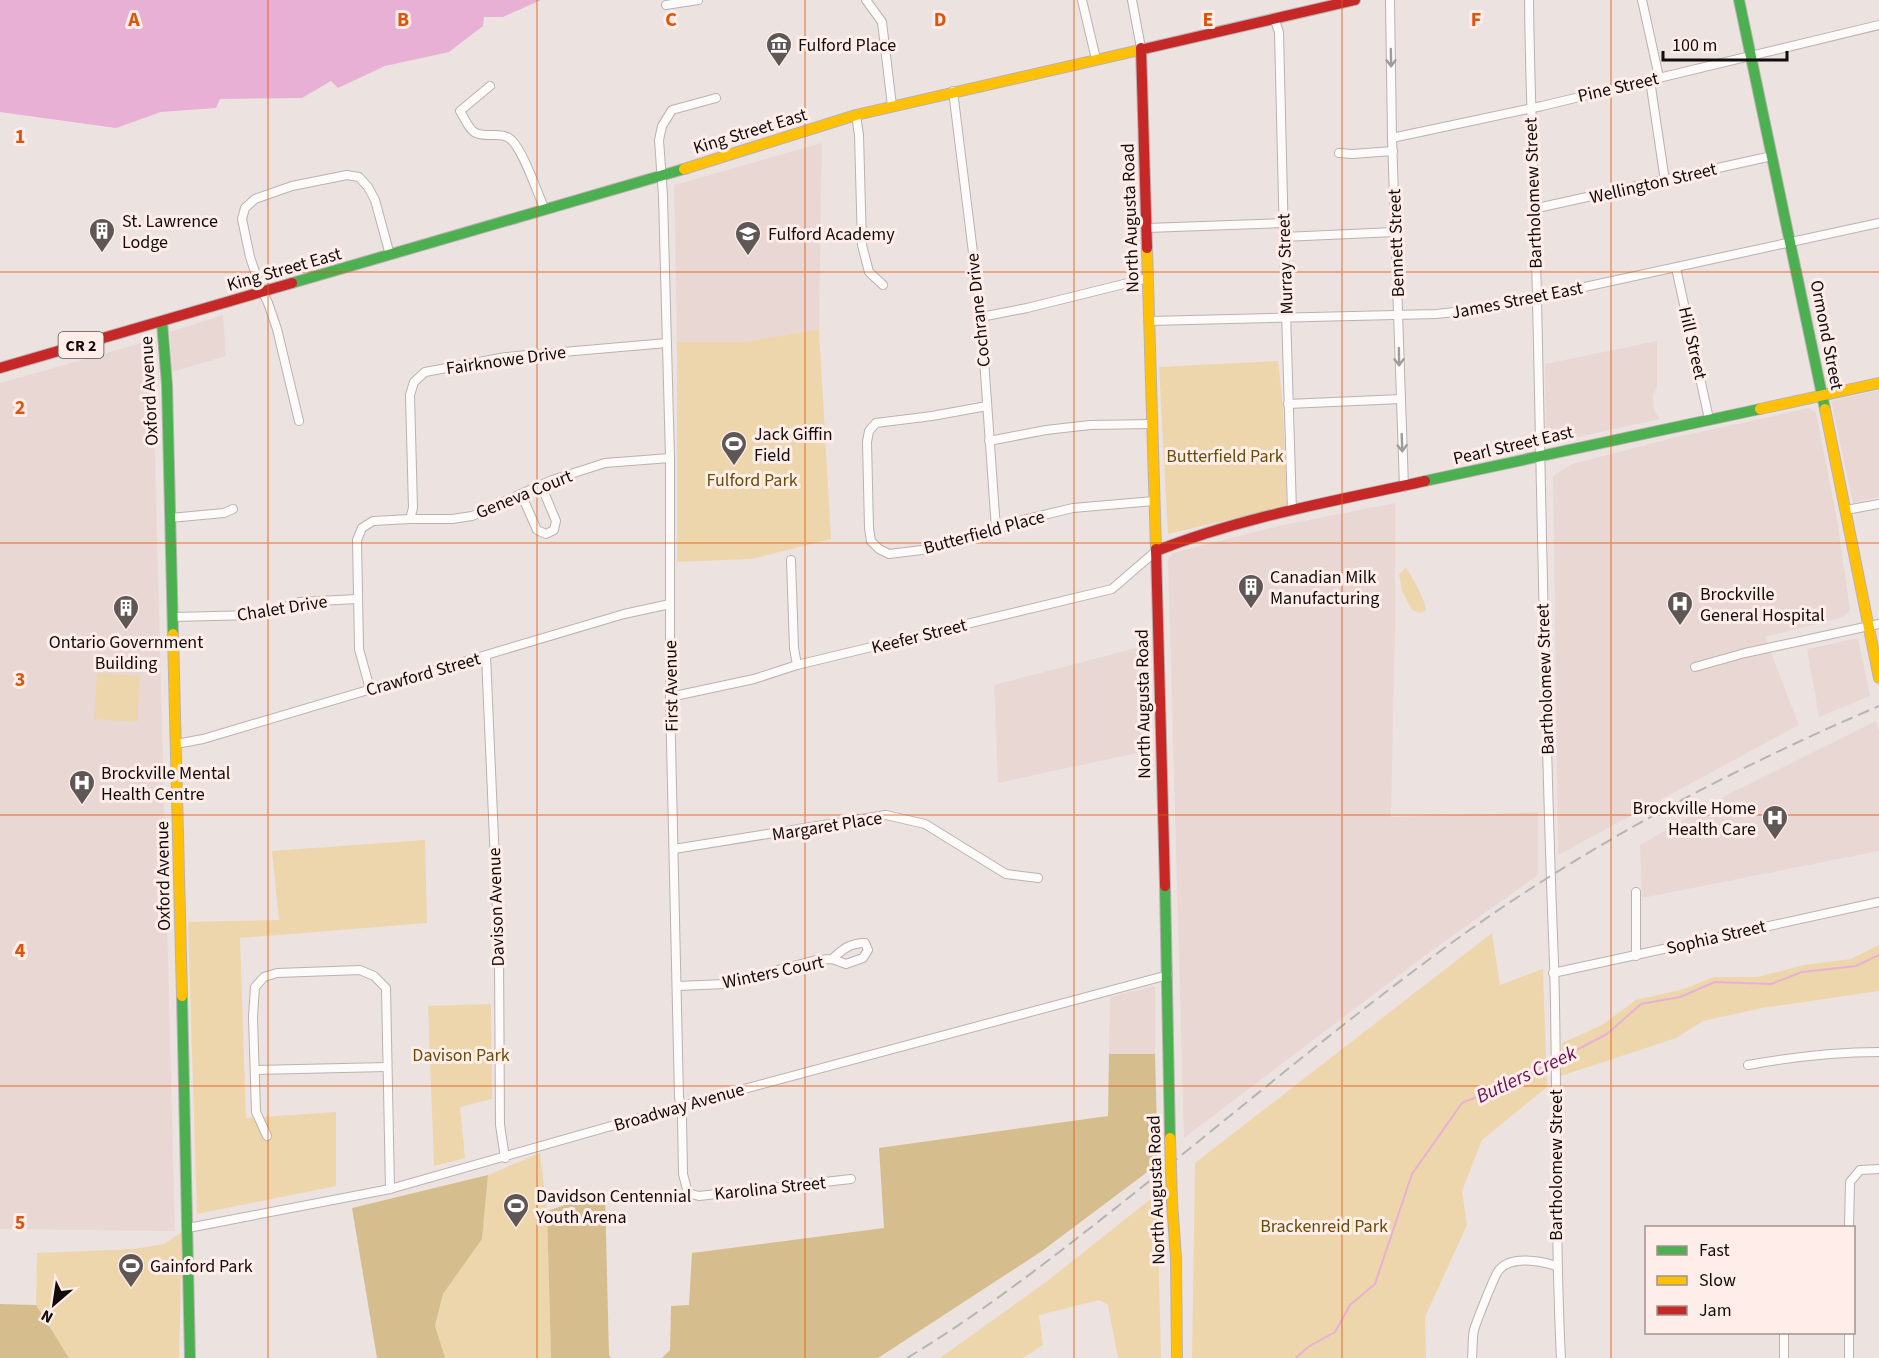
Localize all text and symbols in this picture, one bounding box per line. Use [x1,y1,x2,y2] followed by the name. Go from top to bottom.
[127,6,140,34] text: A
[397,6,409,34] text: B
[665,6,677,34] text: C
[934,6,946,34] text: D
[1203,6,1213,34] text: E
[1471,6,1481,34] text: F
[1663,24,1788,62] scale bar
[764,30,794,68] museum icon: Fulford Place
[798,33,896,58] place label: Fulford Place
[1672,33,1717,58] text: 100 m
[1385,48,1397,68] one-way arrow
[1575,66,1661,109] street label: Pine Street
[690,102,810,161] street label: King Street East
[1518,117,1549,269] street label: Bartholomew Street
[15,123,25,151] text: 1
[1115,143,1146,293] street label: North Augusta Road
[1587,157,1719,210] street label: Wellington Street
[1382,188,1411,298] street label: Bennett Street
[122,209,218,255] place label: St. Lawrence Lodge
[1271,213,1300,315] street label: Murray Street
[87,216,117,254] building icon: St. Lawrence Lodge
[733,219,763,257] school or university icon: Fulford Academy
[768,222,895,247] place label: Fulford Academy
[224,241,344,298] street label: King Street East
[960,252,997,368] street label: Cochrane Drive
[1449,276,1585,325] street label: James Street East
[1804,278,1849,392] street label: Ormond Street
[1672,304,1713,382] street label: Hill Street
[58,332,104,358] road number: CR 2
[134,335,165,446] street label: Oxford Avenue
[444,340,568,381] street label: Fairknowe Drive
[1393,347,1405,367] one-way arrow
[15,394,25,422] text: 2
[1451,420,1576,471] street label: Pearl Street East
[754,422,833,468] place label: Jack Giffin Field
[719,429,749,467] sports icon: Jack Giffin Field
[1397,432,1408,452] one-way arrow
[1166,444,1284,469] park label: Butterfield Park
[472,464,576,525] street label: Geneva Court
[706,468,798,493] park label: Fulford Park
[921,504,1048,561] street label: Butterfield Place
[1270,565,1379,611] place label: Canadian Milk Manufacturing
[1236,572,1266,610] building icon: Canadian Milk Manufacturing
[1700,582,1825,628] place label: Brockville General Hospital
[235,589,329,628] street label: Chalet Drive
[1665,589,1695,627] hospital icon: Brockville General Hospital
[111,593,141,631] building icon: Ontario Government Building
[1530,603,1561,755] street label: Bartholomew Street
[869,613,969,660] street label: Keefer Street
[1130,629,1157,779] street label: North Augusta Road
[49,630,203,676] place label: Ontario Government Building
[658,640,685,732] street label: First Avenue
[363,646,483,703] street label: Crawford Street
[15,666,25,694] text: 3
[101,761,230,807] place label: Brockville Mental Health Centre
[67,768,97,806] hospital icon: Brockville Mental Health Centre
[1633,796,1756,842] place label: Brockville Home Health Care
[1760,803,1790,841] hospital icon: Brockville Home Health Care
[770,805,884,848] street label: Margaret Place
[150,821,177,931] street label: Oxford Avenue
[482,847,511,967] street label: Davison Avenue
[1664,914,1768,961] street label: Sophia Street
[15,937,26,965] text: 4
[720,950,826,995] street label: Winters Court
[1472,1039,1582,1110] water label: Butlers Creek
[412,1043,510,1068] park label: Davison Park
[611,1077,747,1138] street label: Broadway Avenue
[1544,1089,1569,1241] street label: Bartholomew Street
[1141,1115,1172,1265] street label: North Augusta Road
[713,1170,827,1207] street label: Karolina Street
[535,1184,691,1230] place label: Davidson Centennial Youth Arena
[501,1191,531,1229] sports icon: Davidson Centennial Youth Arena
[15,1209,25,1237] text: 5
[1260,1214,1388,1239] park label: Brackenreid Park
[1645,1226,1855,1334] legend
[1699,1238,1730,1263] text: Fast
[116,1251,146,1289] sports icon: Gainford Park
[150,1254,253,1279] place label: Gainford Park
[1699,1268,1736,1293] text: Slow
[24,1274,84,1334] north arrow
[1699,1298,1732,1323] text: Jam
[37,1304,57,1328] text: N

